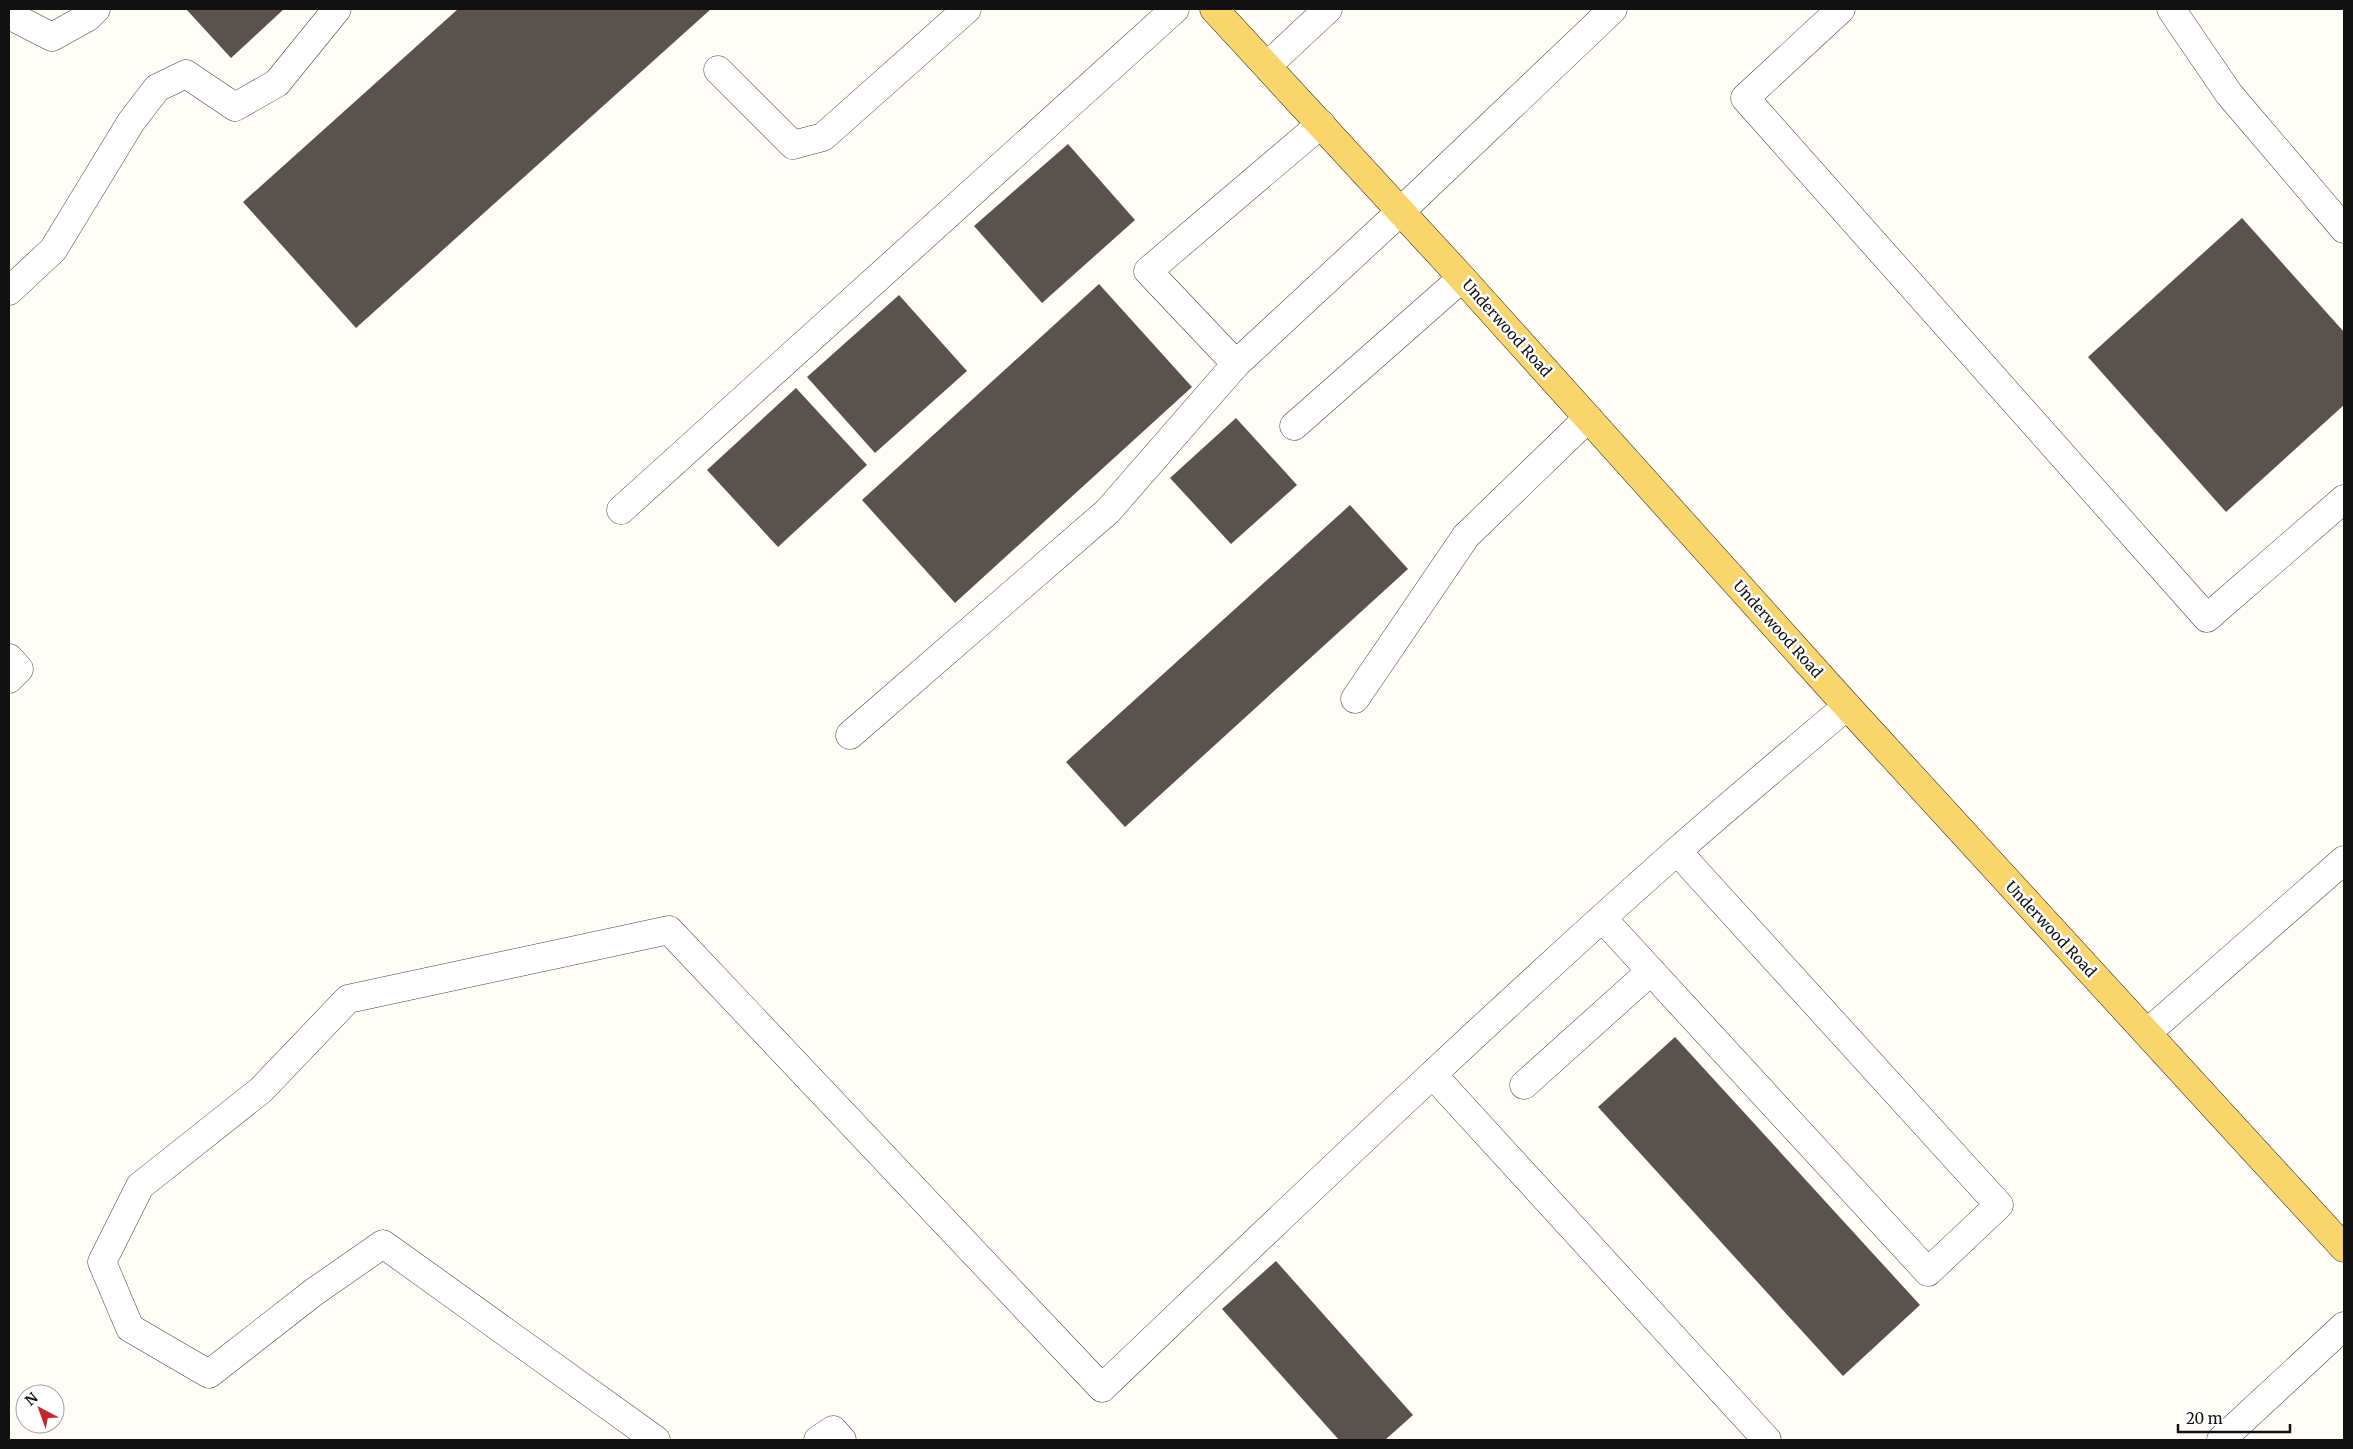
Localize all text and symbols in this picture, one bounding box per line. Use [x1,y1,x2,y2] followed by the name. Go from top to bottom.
[1458,275,1556,381] street label: Underwood Road
[1729,576,1827,682] street label: Underwood Road
[2002,877,2100,981] street label: Underwood Road
[15,1384,65,1434] north arrow
[21,1389,42,1410] text: N
[2178,1402,2290,1434] scale bar
[2186,1409,2223,1428] text: 20 m

